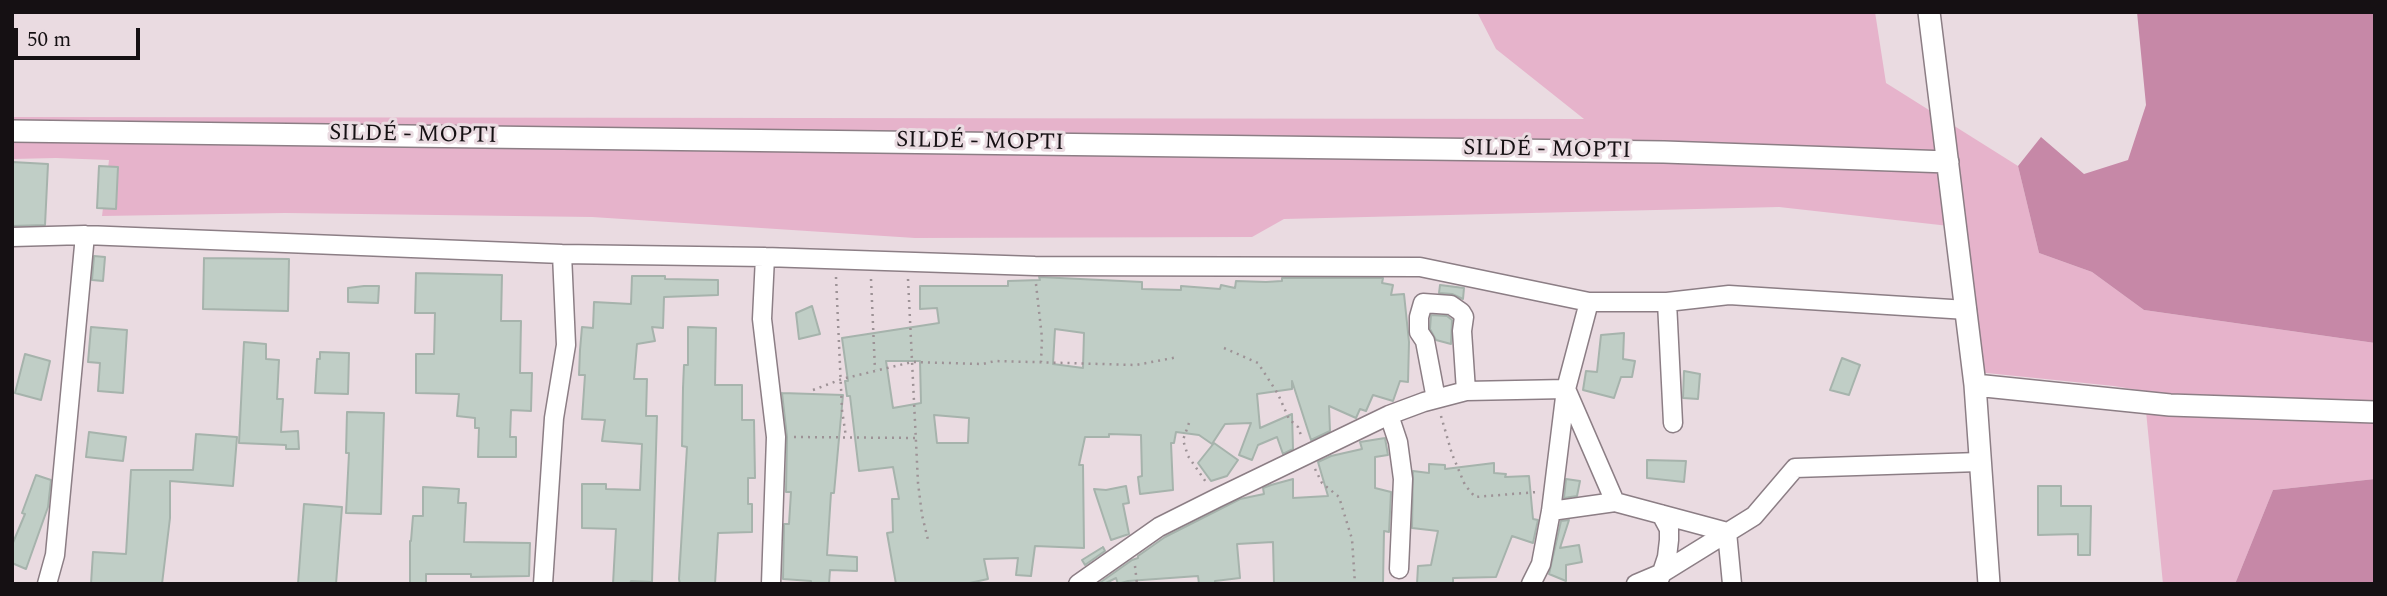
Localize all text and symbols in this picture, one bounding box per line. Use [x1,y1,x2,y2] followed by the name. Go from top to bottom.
[18,14,144,58] scale bar
[27,24,71,56] text: 50 m
[329,121,497,151] street label: SILDÉ - MOPTI
[896,128,1064,158] street label: SILDÉ - MOPTI
[1463,136,1631,166] street label: SILDÉ - MOPTI

